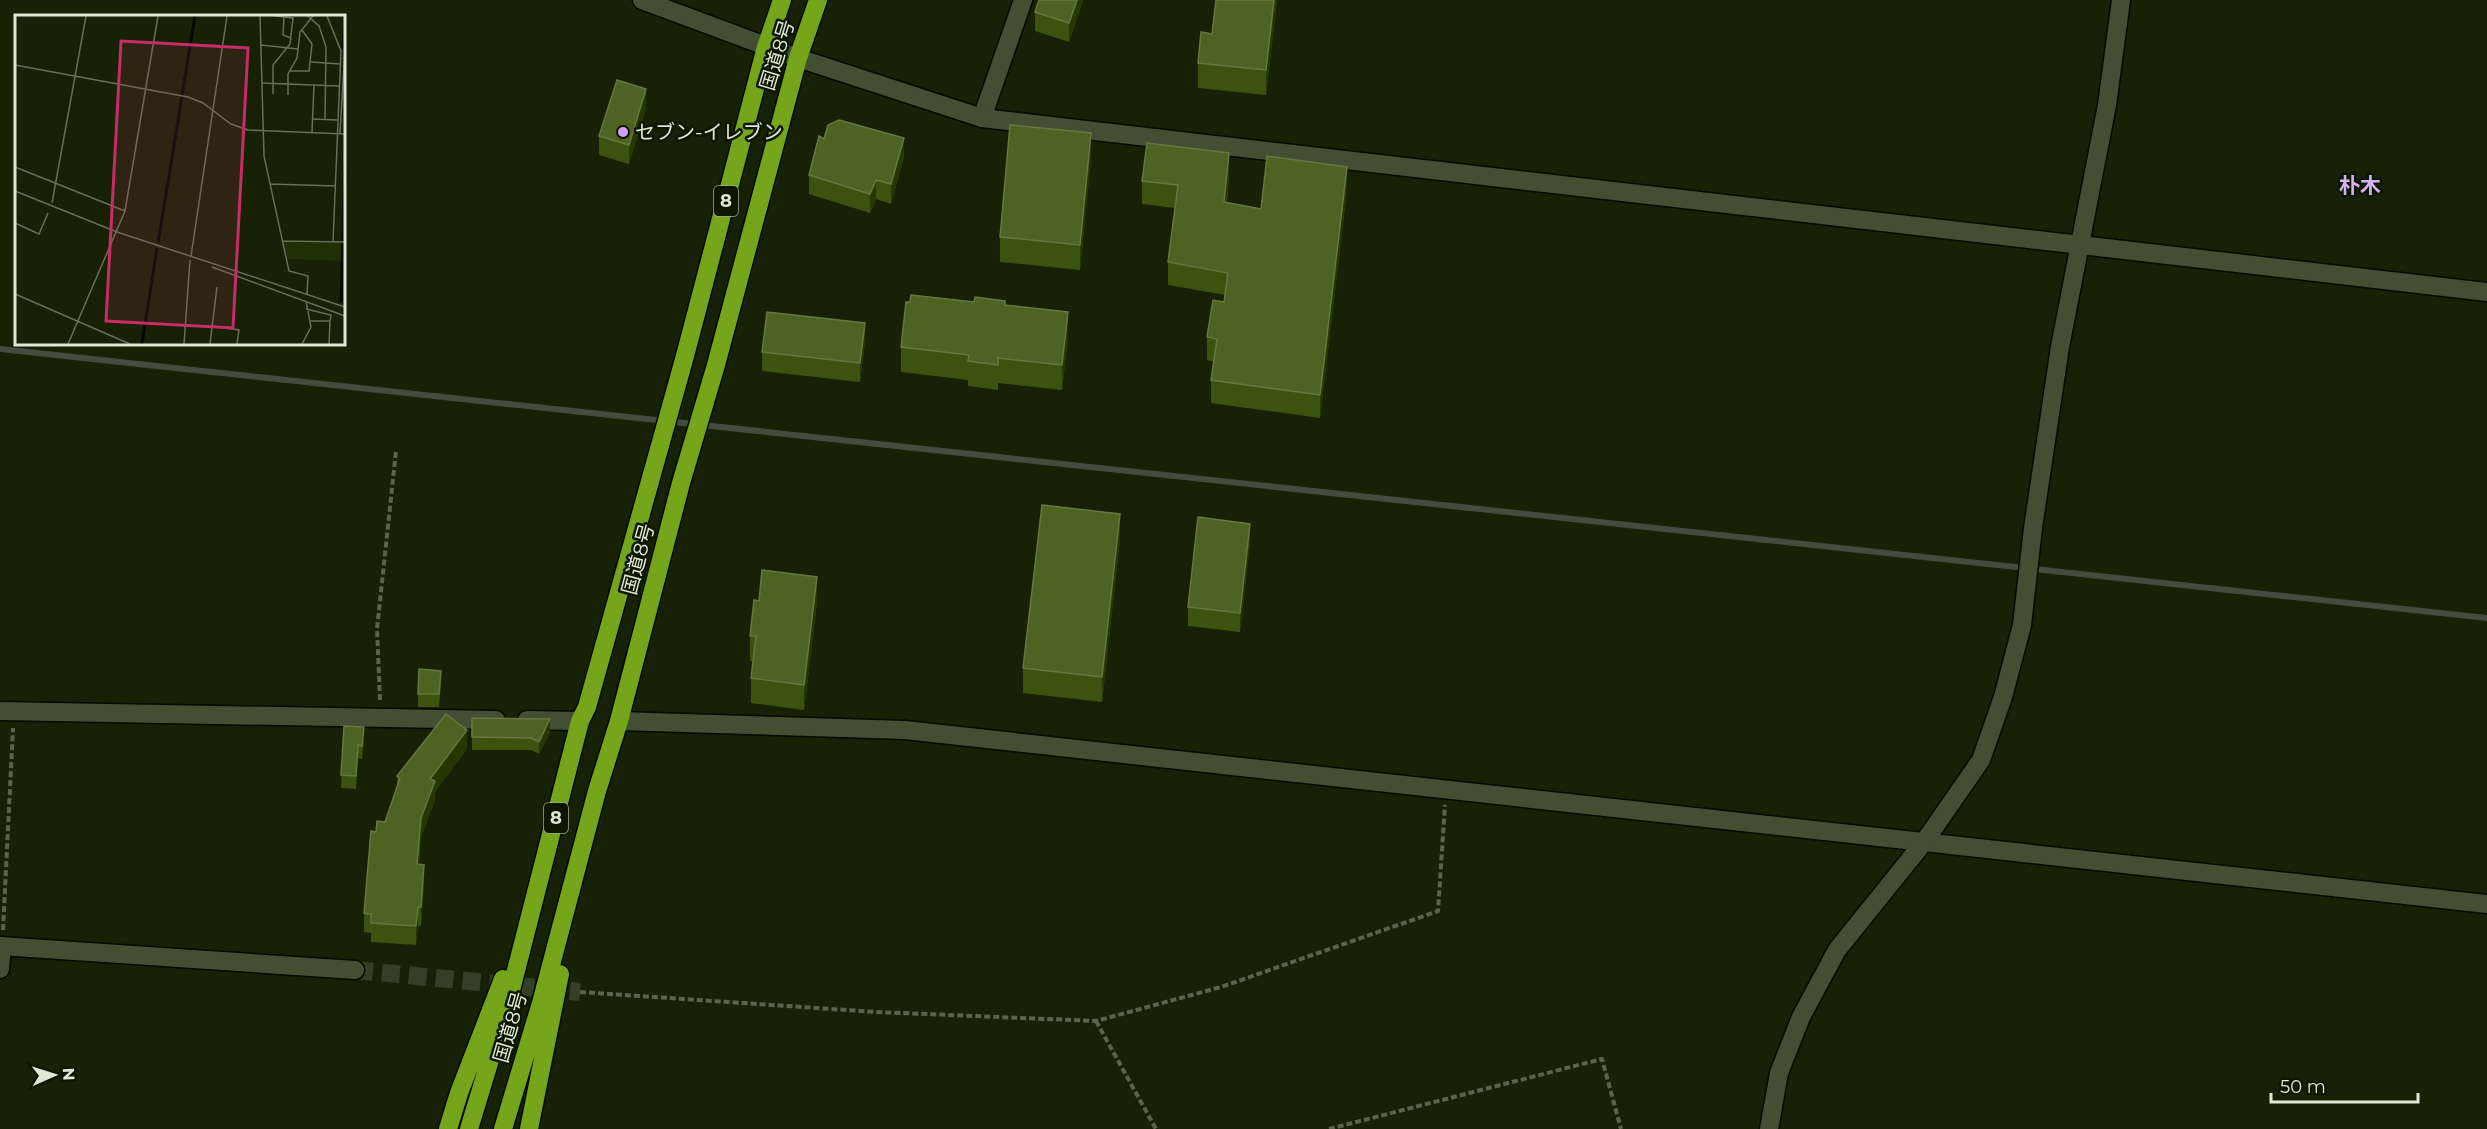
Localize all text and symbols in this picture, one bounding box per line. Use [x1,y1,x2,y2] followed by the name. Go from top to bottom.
[15,15,345,345] inset map
[755,17,799,93] street label: 国道8号
[635,120,783,144] place label: セブン-イレブン
[616,125,630,139] marker: セブン-イレブン
[2339,173,2381,198] district label: 朴木
[714,186,738,216] road number: 8
[617,521,659,597] street label: 国道8号
[544,803,568,833] road number: 8
[488,989,532,1065] street label: 国道8号
[24,1045,84,1105] north arrow
[2271,1066,2418,1104] scale bar
[59,1067,78,1081] text: N
[2280,1076,2326,1098] text: 50 m

